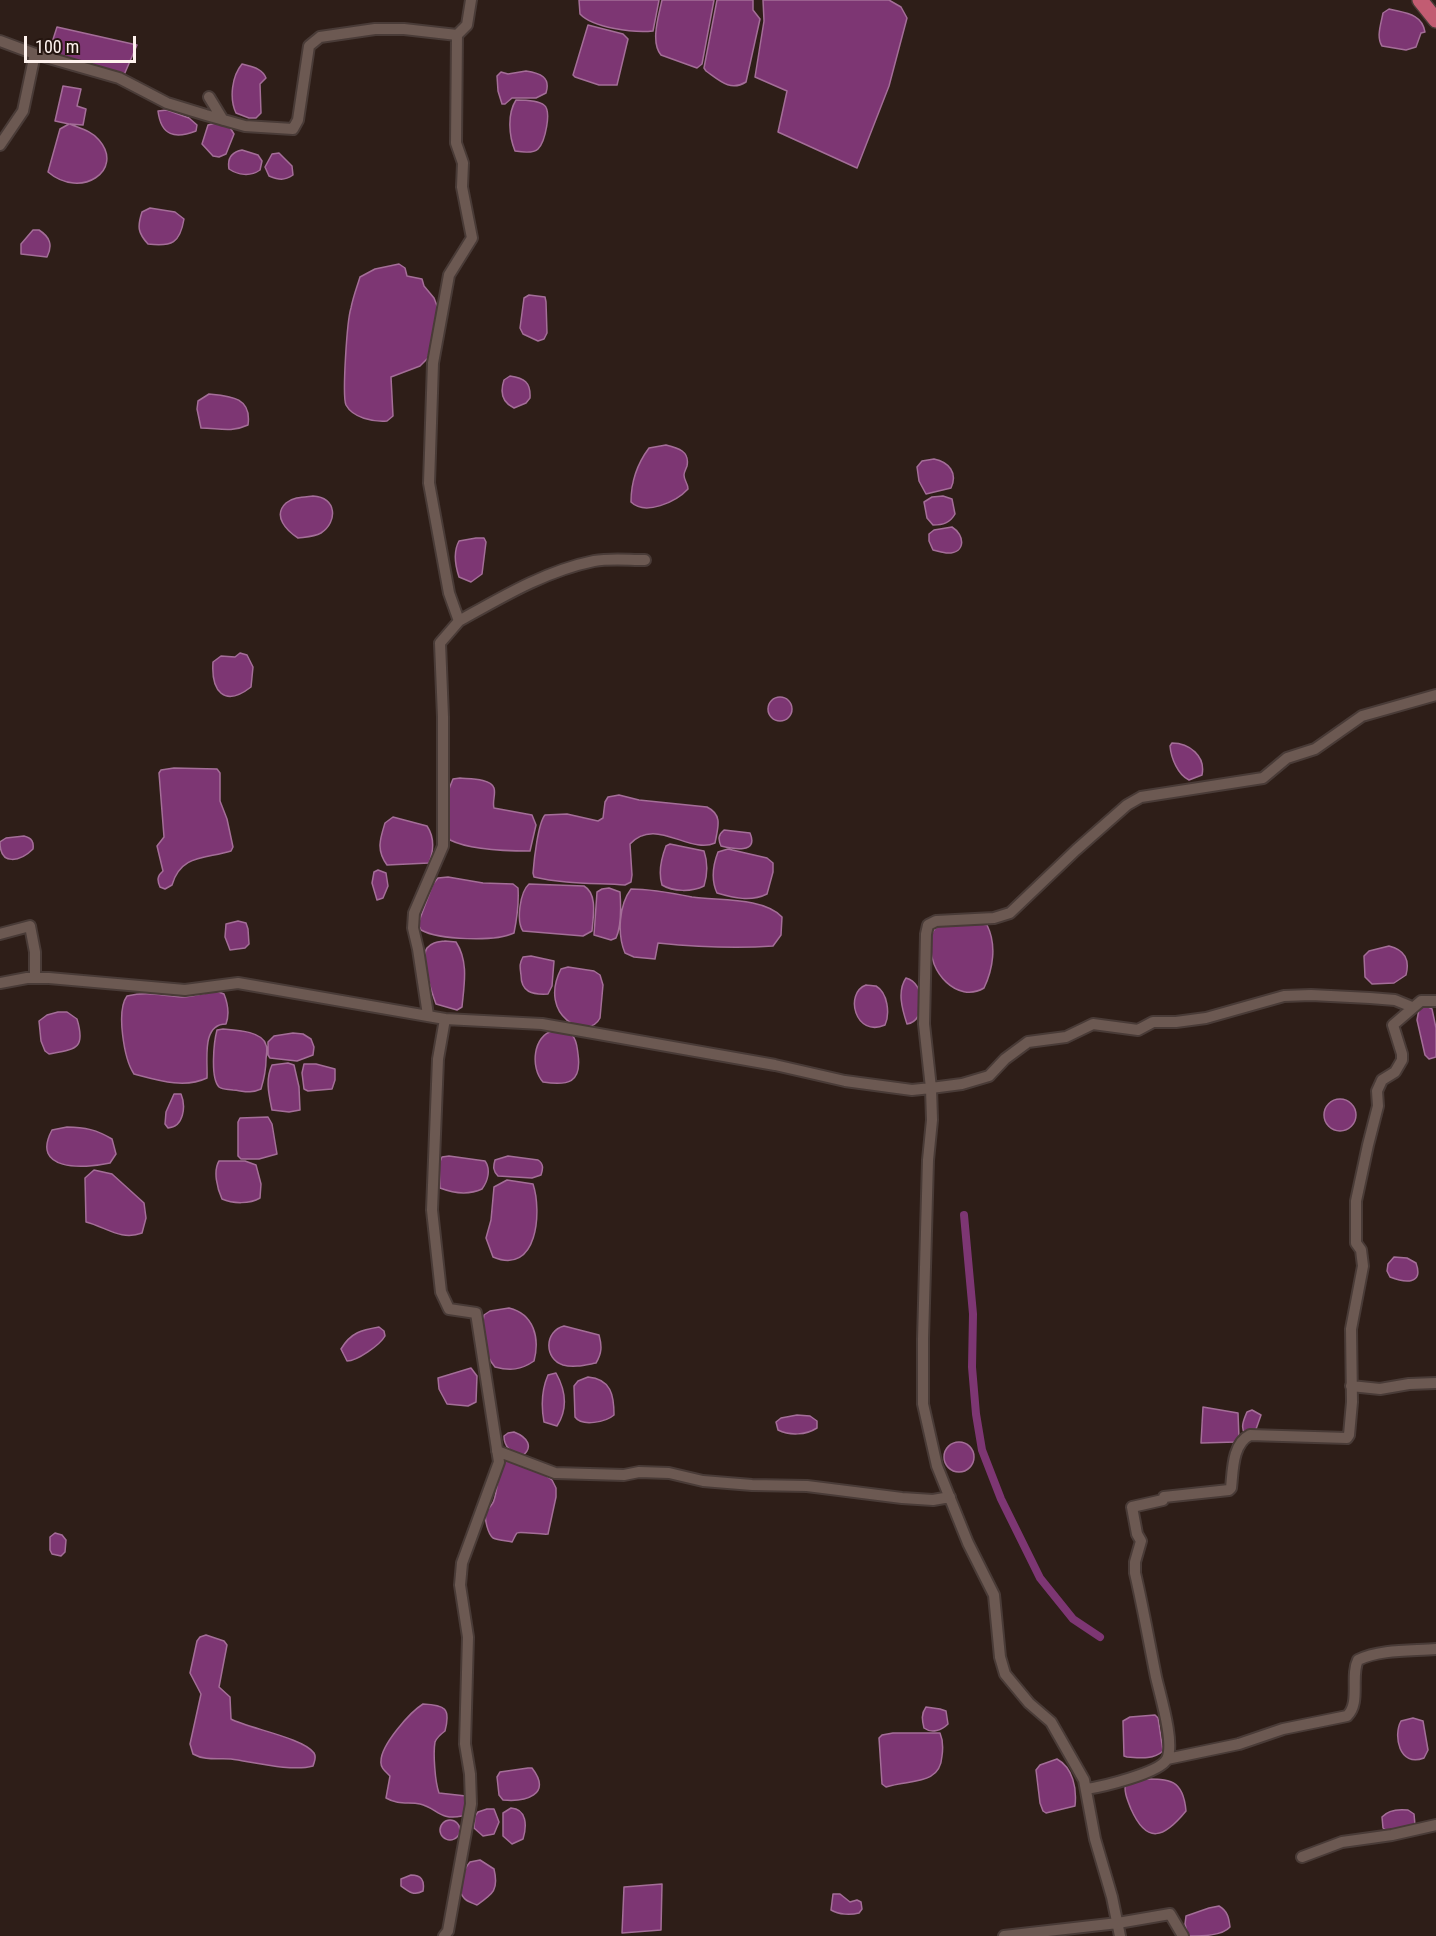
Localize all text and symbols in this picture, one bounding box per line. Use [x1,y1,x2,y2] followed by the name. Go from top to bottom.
[27,24,140,62] scale bar
[35,36,79,57] text: 100 m

